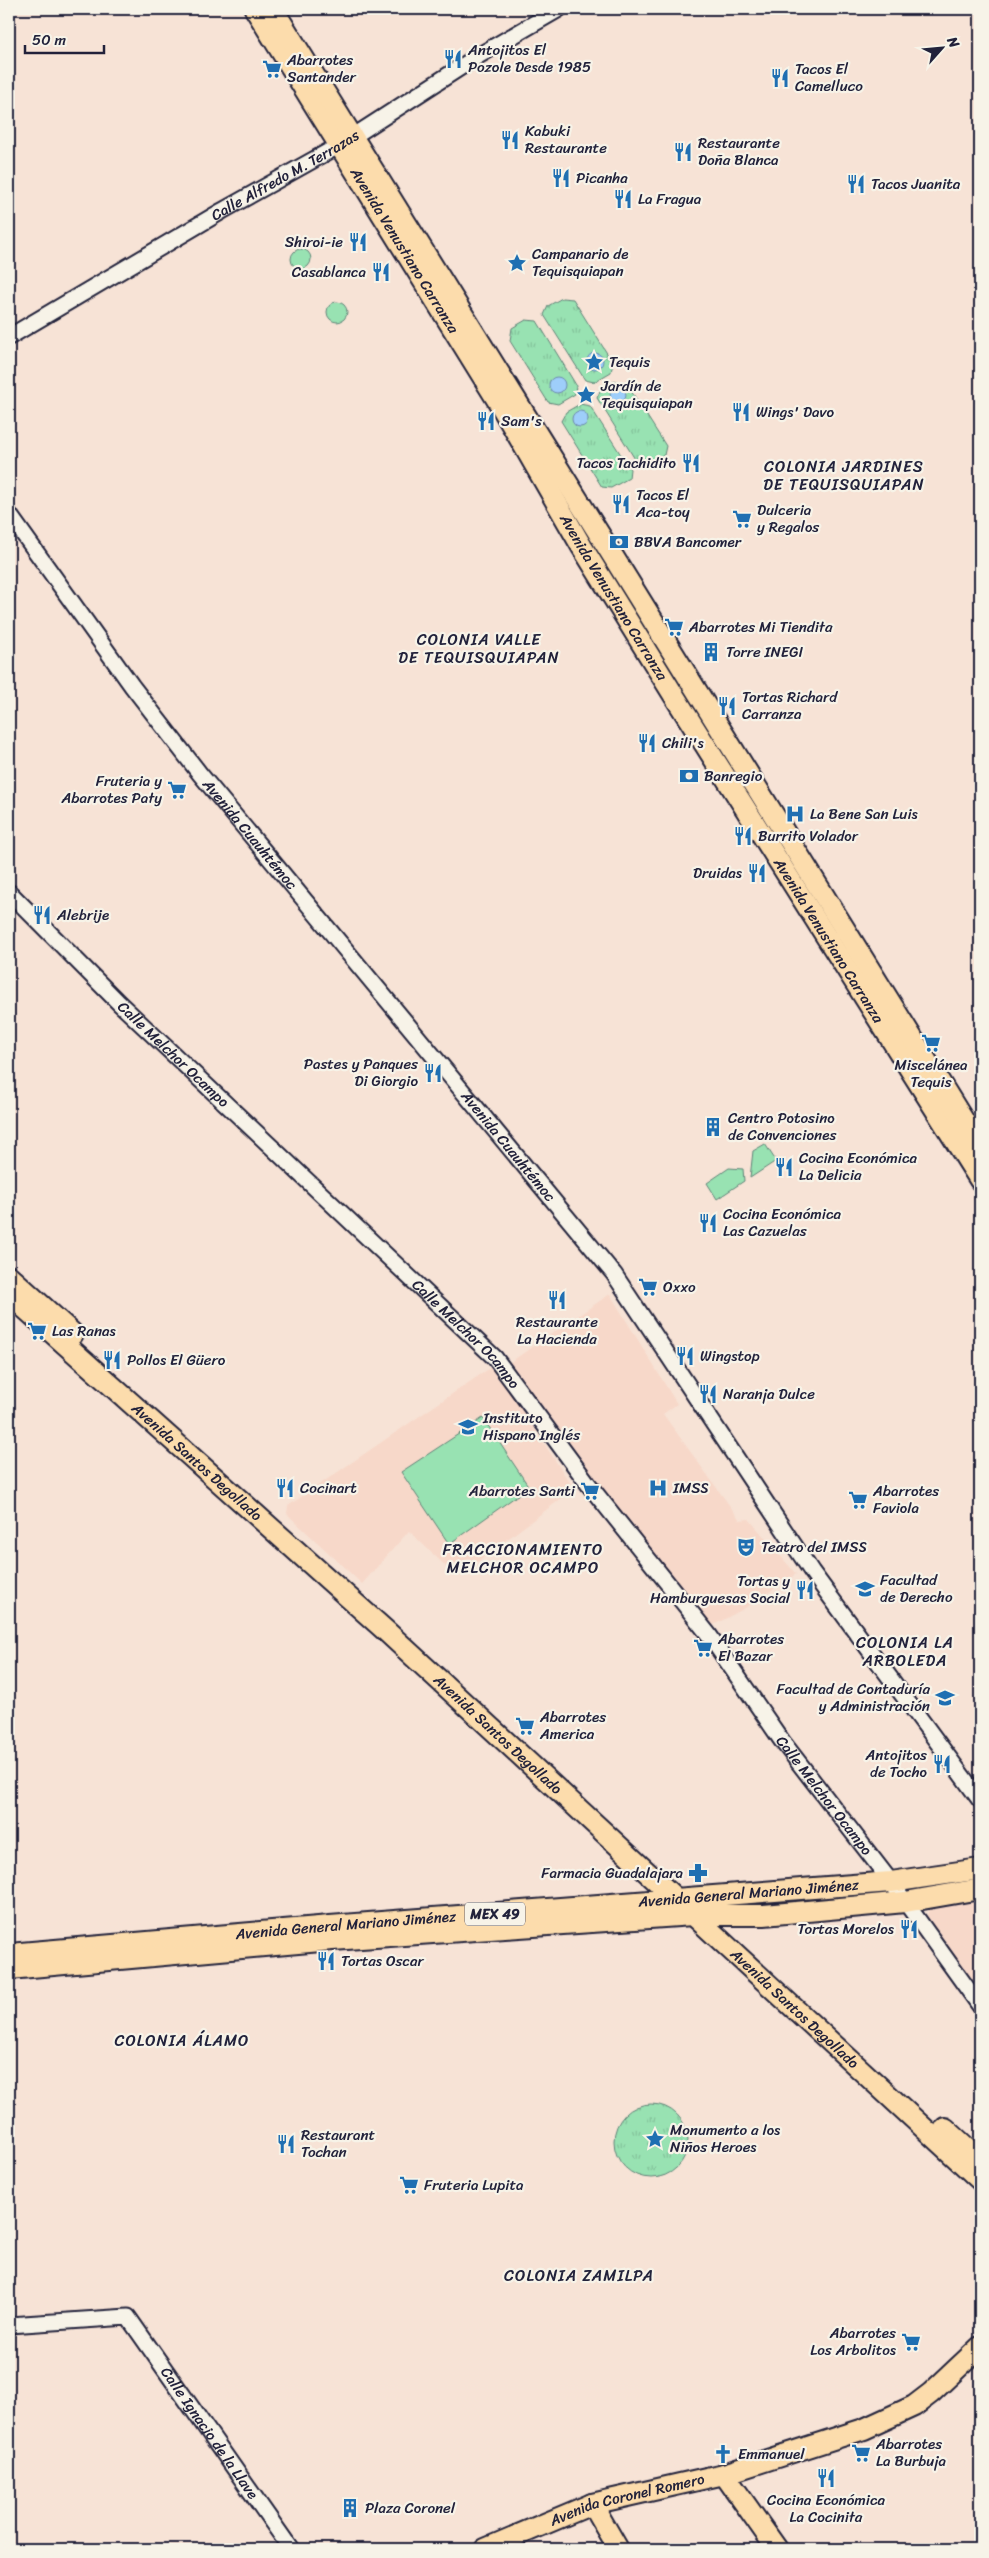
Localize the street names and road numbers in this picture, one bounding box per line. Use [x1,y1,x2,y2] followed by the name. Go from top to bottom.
[206,123,365,228] street label: Calle Alfredo M. Terrazas
[343,161,466,339] street label: Avenida Venustiano Carranza
[552,508,675,686] street label: Avenida Venustiano Carranza
[195,772,304,896] street label: Avenida Cuauhtémoc
[766,852,891,1029] street label: Avenida Venustiano Carranza
[111,995,236,1114] street label: Calle Melchor Ocampo
[454,1084,563,1208] street label: Avenida Cuauhtémoc
[406,1273,527,1395] street label: Calle Melchor Ocampo
[125,1396,269,1528] street label: Avenida Santos Degollado
[427,1667,569,1801] street label: Avenida Santos Degollado
[769,1730,879,1862] street label: Calle Melchor Ocampo
[636,1872,861,1915] street label: Avenida General Mariano Jiménez
[465,1902,525,1926] road number: MEX 49
[233,1903,458,1947] street label: Avenida General Mariano Jiménez
[723,1941,866,2076] street label: Avenida Santos Degollado
[154,2361,265,2505] street label: Calle Ignacio de la Llave
[544,2466,707,2534] street label: Avenida Coronel Romero

